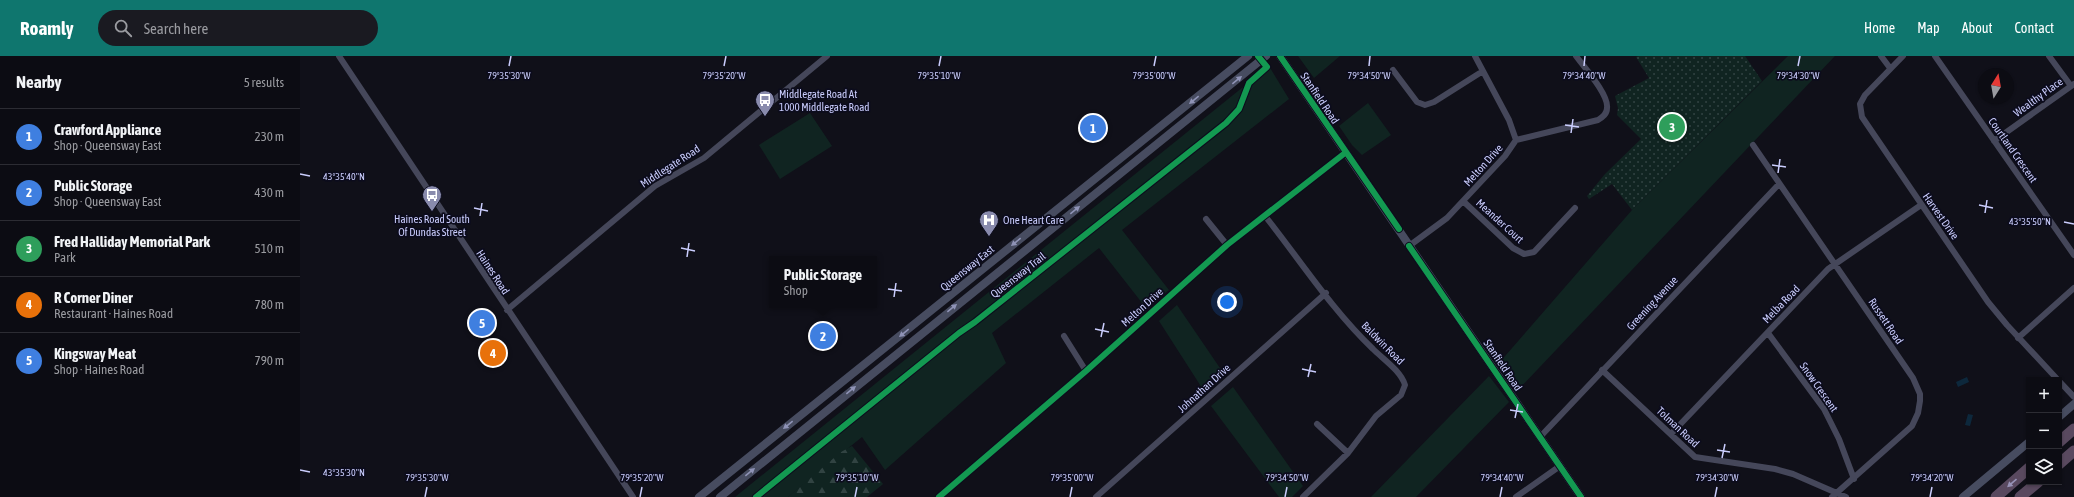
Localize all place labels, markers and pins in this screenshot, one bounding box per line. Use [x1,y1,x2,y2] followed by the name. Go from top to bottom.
[779,88,870,113] place label: Middlegate Road At 1000 Middlegate Road
[754,89,776,117] bus stop icon: Middlegate Road At 1000 Middlegate Road
[1659,112,1685,142] pin: 3
[1080,113,1106,143] pin: 1
[421,184,443,212] bus stop icon: Haines Road South Of Dundas Street
[978,209,1000,237] hospital icon: One Heart Care
[394,213,470,238] place label: Haines Road South Of Dundas Street
[1003,214,1064,226] place label: One Heart Care
[469,308,495,338] pin: 5
[810,321,836,351] pin: 2
[480,338,506,368] pin: 4

